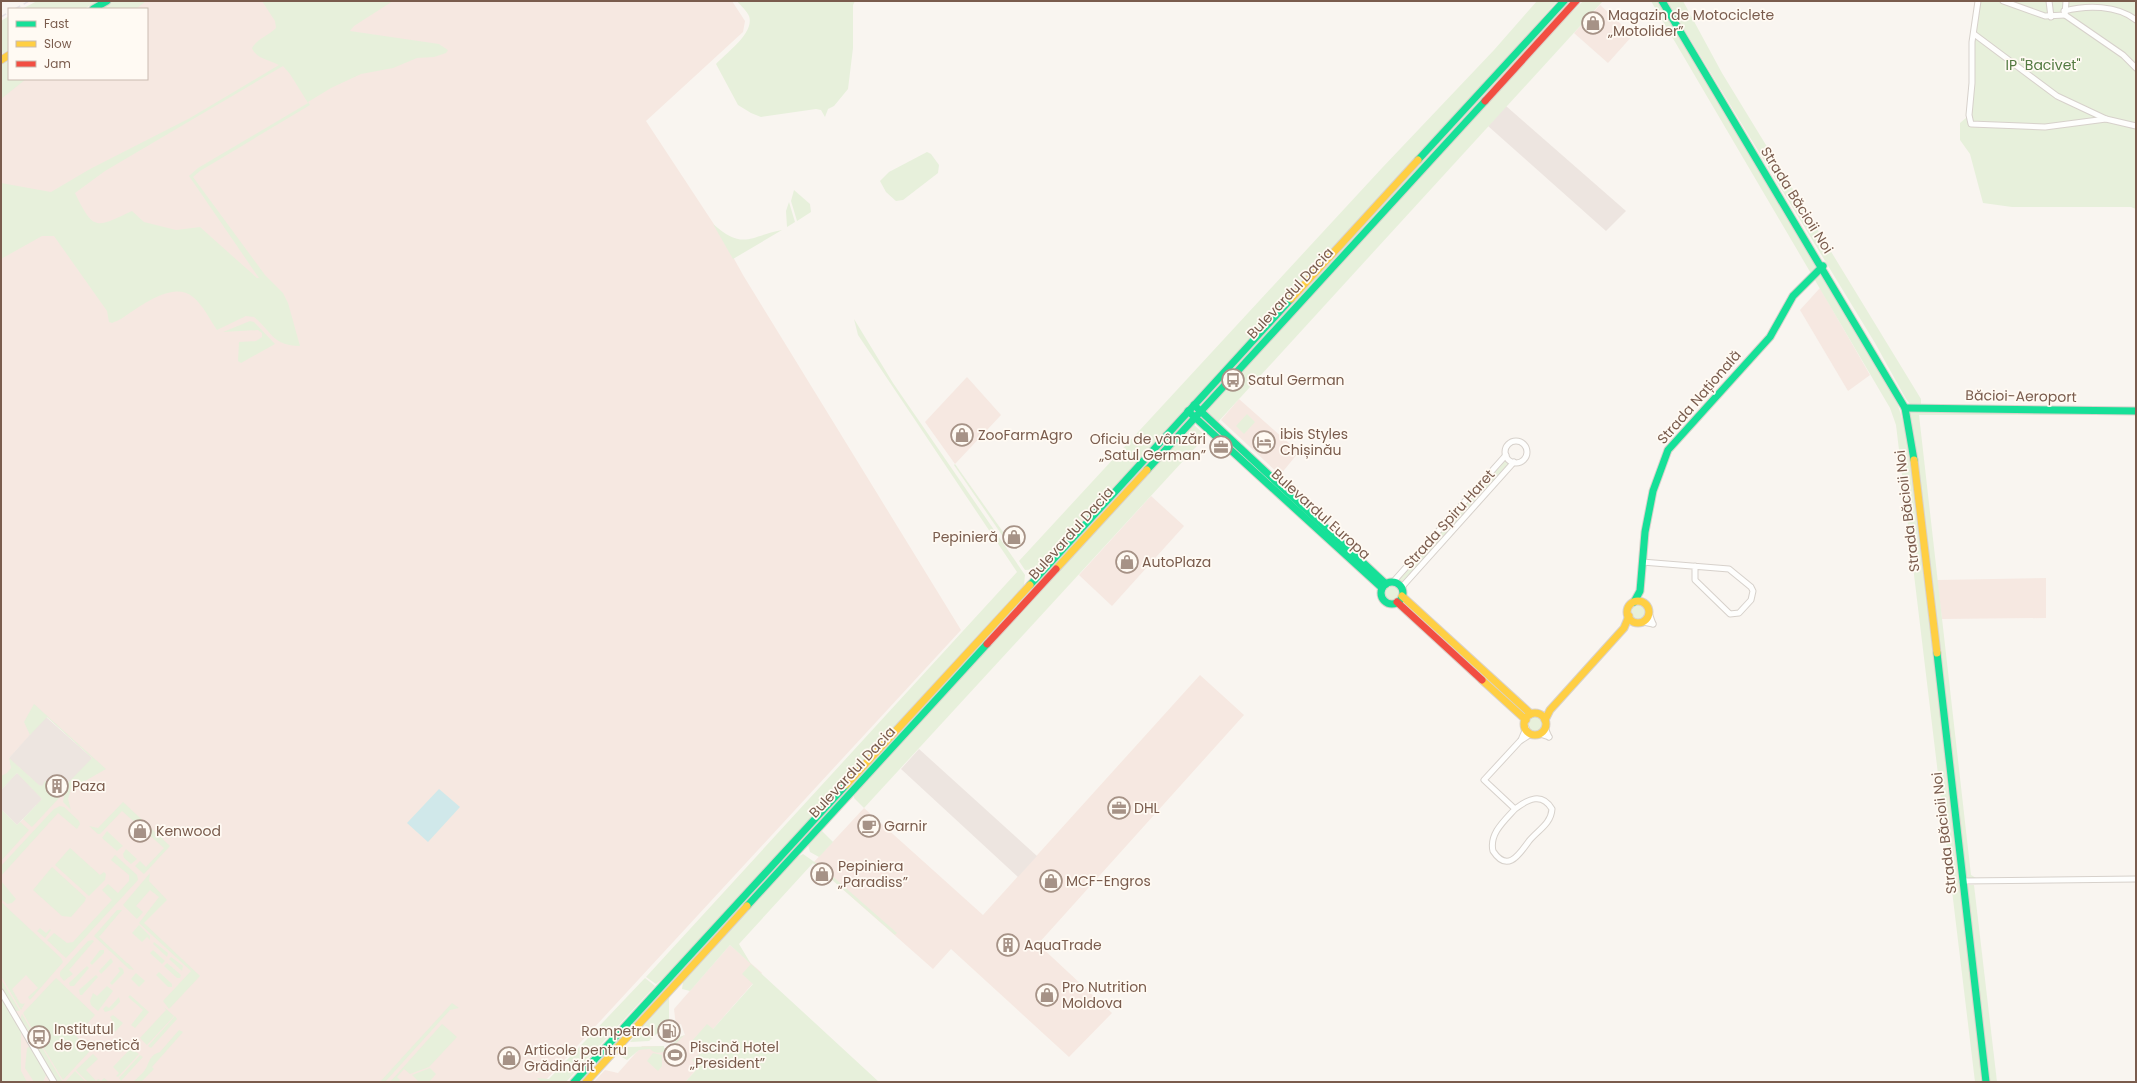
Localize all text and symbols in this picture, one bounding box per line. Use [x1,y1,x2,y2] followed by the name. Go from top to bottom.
[1607,5,1775,41] place label: Magazin de Motociclete „Motolider”
[8,8,148,80] legend
[1580,10,1606,36] shop icon: Magazin de Motociclete „Motolider”
[44,15,69,32] text: Fast
[44,35,72,52] text: Slow
[44,55,71,72] text: Jam
[2005,55,2081,75] park label: IP "Bacivet"
[1756,143,1838,257] street label: Strada Băcioii Noi
[1242,243,1338,343] street label: Bulevardul Dacia
[1652,346,1746,448] street label: Strada Națională
[1220,367,1246,393] bus stop icon: Satul German
[1248,370,1345,390] place label: Satul German
[1965,385,2077,407] street label: Băcioi-Aeroport
[949,422,975,448] shop icon: ZooFarmAgro
[1280,424,1348,460] place label: ibis Styles Chișinău
[978,425,1073,445] place label: ZooFarmAgro
[1090,429,1206,465] place label: Oficiu de vânzări „Satul German”
[1251,429,1277,455] hotel icon: ibis Styles Chișinău
[1208,434,1234,460] office icon: Oficiu de vânzări „Satul German”
[1890,449,1924,573] street label: Strada Băcioii Noi
[1267,464,1375,564] street label: Bulevardul Europa
[1399,465,1499,573] street label: Strada Spiru Haret
[1024,482,1118,584] street label: Bulevardul Dacia
[1001,524,1027,550] shop icon: Pepinieră
[933,527,998,547] place label: Pepinieră
[1114,549,1140,575] shop icon: AutoPlaza
[1142,552,1211,572] place label: AutoPlaza
[804,722,900,822] street label: Bulevardul Dacia
[1927,771,1961,895] street label: Strada Băcioii Noi
[44,773,70,799] building icon: Paza
[72,776,105,796] place label: Paza
[1106,795,1132,821] office icon: DHL
[1134,798,1160,818] place label: DHL
[856,813,882,839] cafe icon: Garnir
[884,816,927,836] place label: Garnir
[127,818,153,844] shop icon: Kenwood
[156,821,221,841] place label: Kenwood
[837,856,908,892] place label: Pepiniera „Paradiss”
[809,861,835,887] shop icon: Pepiniera „Paradiss”
[1038,868,1064,894] shop icon: MCF-Engros
[1066,871,1151,891] place label: MCF-Engros
[995,932,1021,958] building icon: AquaTrade
[1024,935,1102,955] place label: AquaTrade
[1062,977,1147,1013] place label: Pro Nutrition Moldova
[1034,982,1060,1008] shop icon: Pro Nutrition Moldova
[656,1018,682,1044] fuel station icon: Rompetrol
[54,1019,140,1055] place label: Institutul de Genetică
[581,1021,654,1041] place label: Rompetrol
[26,1024,52,1050] bus stop icon: Institutul de Genetică
[689,1037,779,1073] place label: Piscină Hotel „President”
[524,1040,627,1076] place label: Articole pentru Grădinărit
[662,1042,688,1068] sports icon: Piscină Hotel „President”
[496,1045,522,1071] shop icon: Articole pentru Grădinărit

